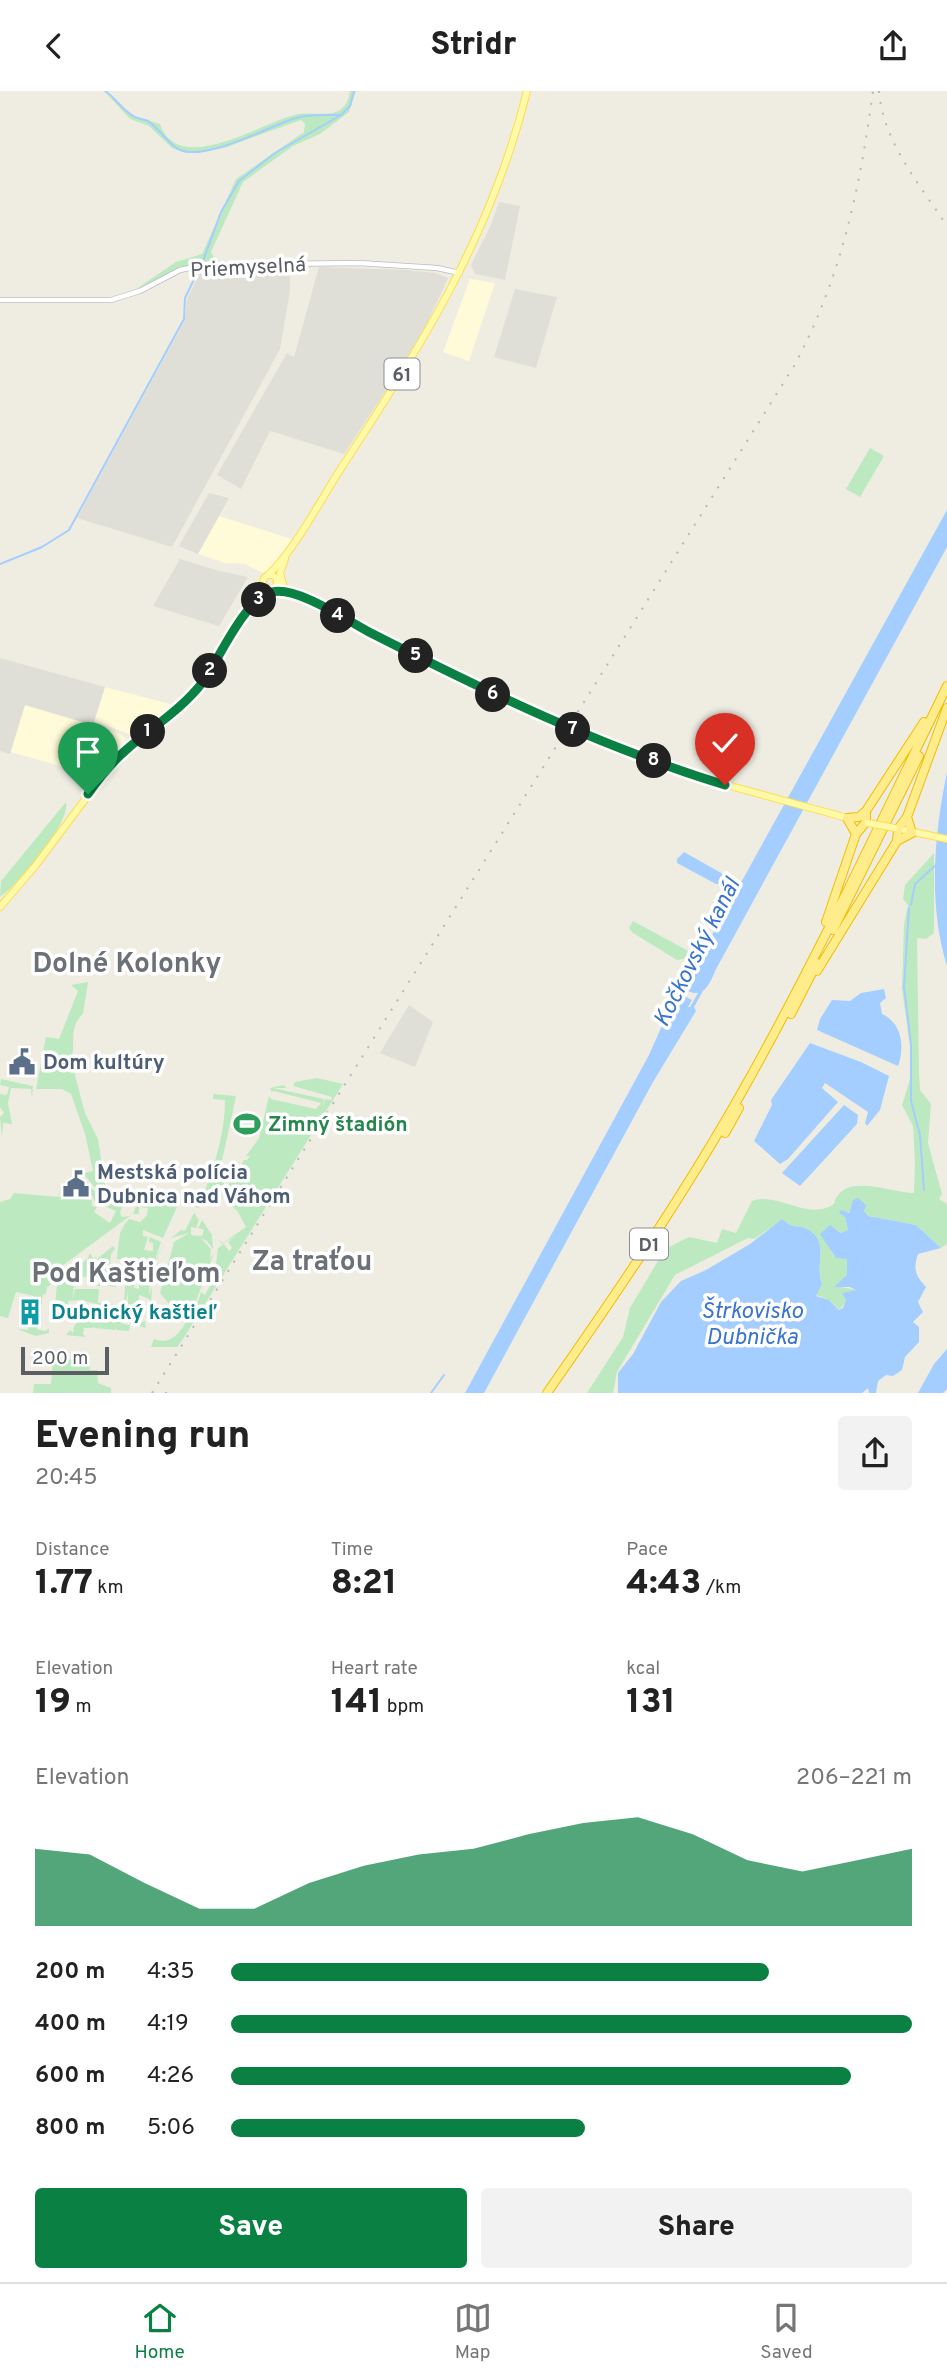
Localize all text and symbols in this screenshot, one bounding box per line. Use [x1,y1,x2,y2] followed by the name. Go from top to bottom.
[431,26,516,66] text: Stridr
[35,27,73,65] icon: back
[874,27,912,65] icon: share
[190,252,307,285] street label: Priemyselná
[384,359,420,389] road number: 61
[242,582,276,617] pin: 3
[253,587,264,611] text: 3
[320,599,356,633] pin: 4
[331,603,344,627] text: 4
[398,639,434,673] pin: 5
[410,643,421,667] text: 5
[192,653,228,689] pin: 2
[204,658,215,682] text: 2
[476,677,510,713] pin: 6
[487,682,498,706] text: 6
[556,713,590,747] pin: 7
[695,713,755,785] pin
[130,715,166,749] pin: 1
[567,717,578,741] text: 7
[144,719,151,743] text: 1
[58,722,118,794] pin
[706,724,744,762] icon: check
[69,733,107,771] icon: arrive
[636,743,672,779] pin: 8
[648,748,659,772] text: 8
[648,873,749,1032] water label: Kočkovský kanál
[33,947,221,983] district label: Dolné Kolonky
[7,1047,37,1077] public building icon: Dom kultúry
[43,1050,165,1077] place label: Dom kultúry
[232,1109,262,1139] sports icon: Zimný štadión
[268,1112,408,1139] place label: Zimný štadión
[97,1160,291,1211] place label: Mestská polícia Dubnica nad Váhom
[61,1169,91,1199] public building icon: Mestská polícia Dubnica nad Váhom
[630,1229,668,1259] road number: D1
[252,1245,372,1281] district label: Za traťou
[31,1257,221,1293] district label: Pod Kaštieľom
[701,1296,804,1353] water label: Štrkovisko Dubnička
[15,1297,45,1327] building icon: Dubnický kaštieľ
[51,1300,217,1327] place label: Dubnický kaštieľ
[21,1344,108,1376] scale bar
[32,1347,88,1371] text: 200 m
[35,1413,250,1462] text: Evening run
[838,1416,912,1490] button: share
[35,1464,98,1493] text: 20:45
[35,1538,110,1562] text: Distance
[331,1538,373,1562] text: Time
[626,1538,668,1562] text: Pace
[35,1562,93,1606] text: 1.77
[331,1562,397,1606] text: 8:21
[626,1562,702,1606] text: 4:43
[93,1576,124,1600] text: km
[702,1576,741,1600] text: /km
[35,1657,113,1681] text: Elevation
[331,1657,418,1681] text: Heart rate
[626,1657,660,1681] text: kcal
[35,1681,71,1725] text: 19
[331,1681,382,1725] text: 141
[626,1681,676,1725] text: 131
[71,1695,92,1719] text: m
[382,1695,424,1719] text: bpm
[35,1764,130,1793] text: Elevation
[796,1764,912,1793] text: 206–221 m
[35,1958,105,1987] text: 200 m
[147,1958,195,1987] text: 4:35
[35,2010,106,2039] text: 400 m
[147,2010,189,2039] text: 4:19
[35,2062,105,2091] text: 600 m
[147,2062,194,2091] text: 4:26
[35,2114,105,2143] text: 800 m
[147,2114,195,2143] text: 5:06
[35,2188,467,2268] button: Save
[481,2188,912,2268] button: Share
[134,2299,185,2365] tab: Home
[454,2299,492,2365] tab: Map
[760,2299,813,2365] tab: Saved

